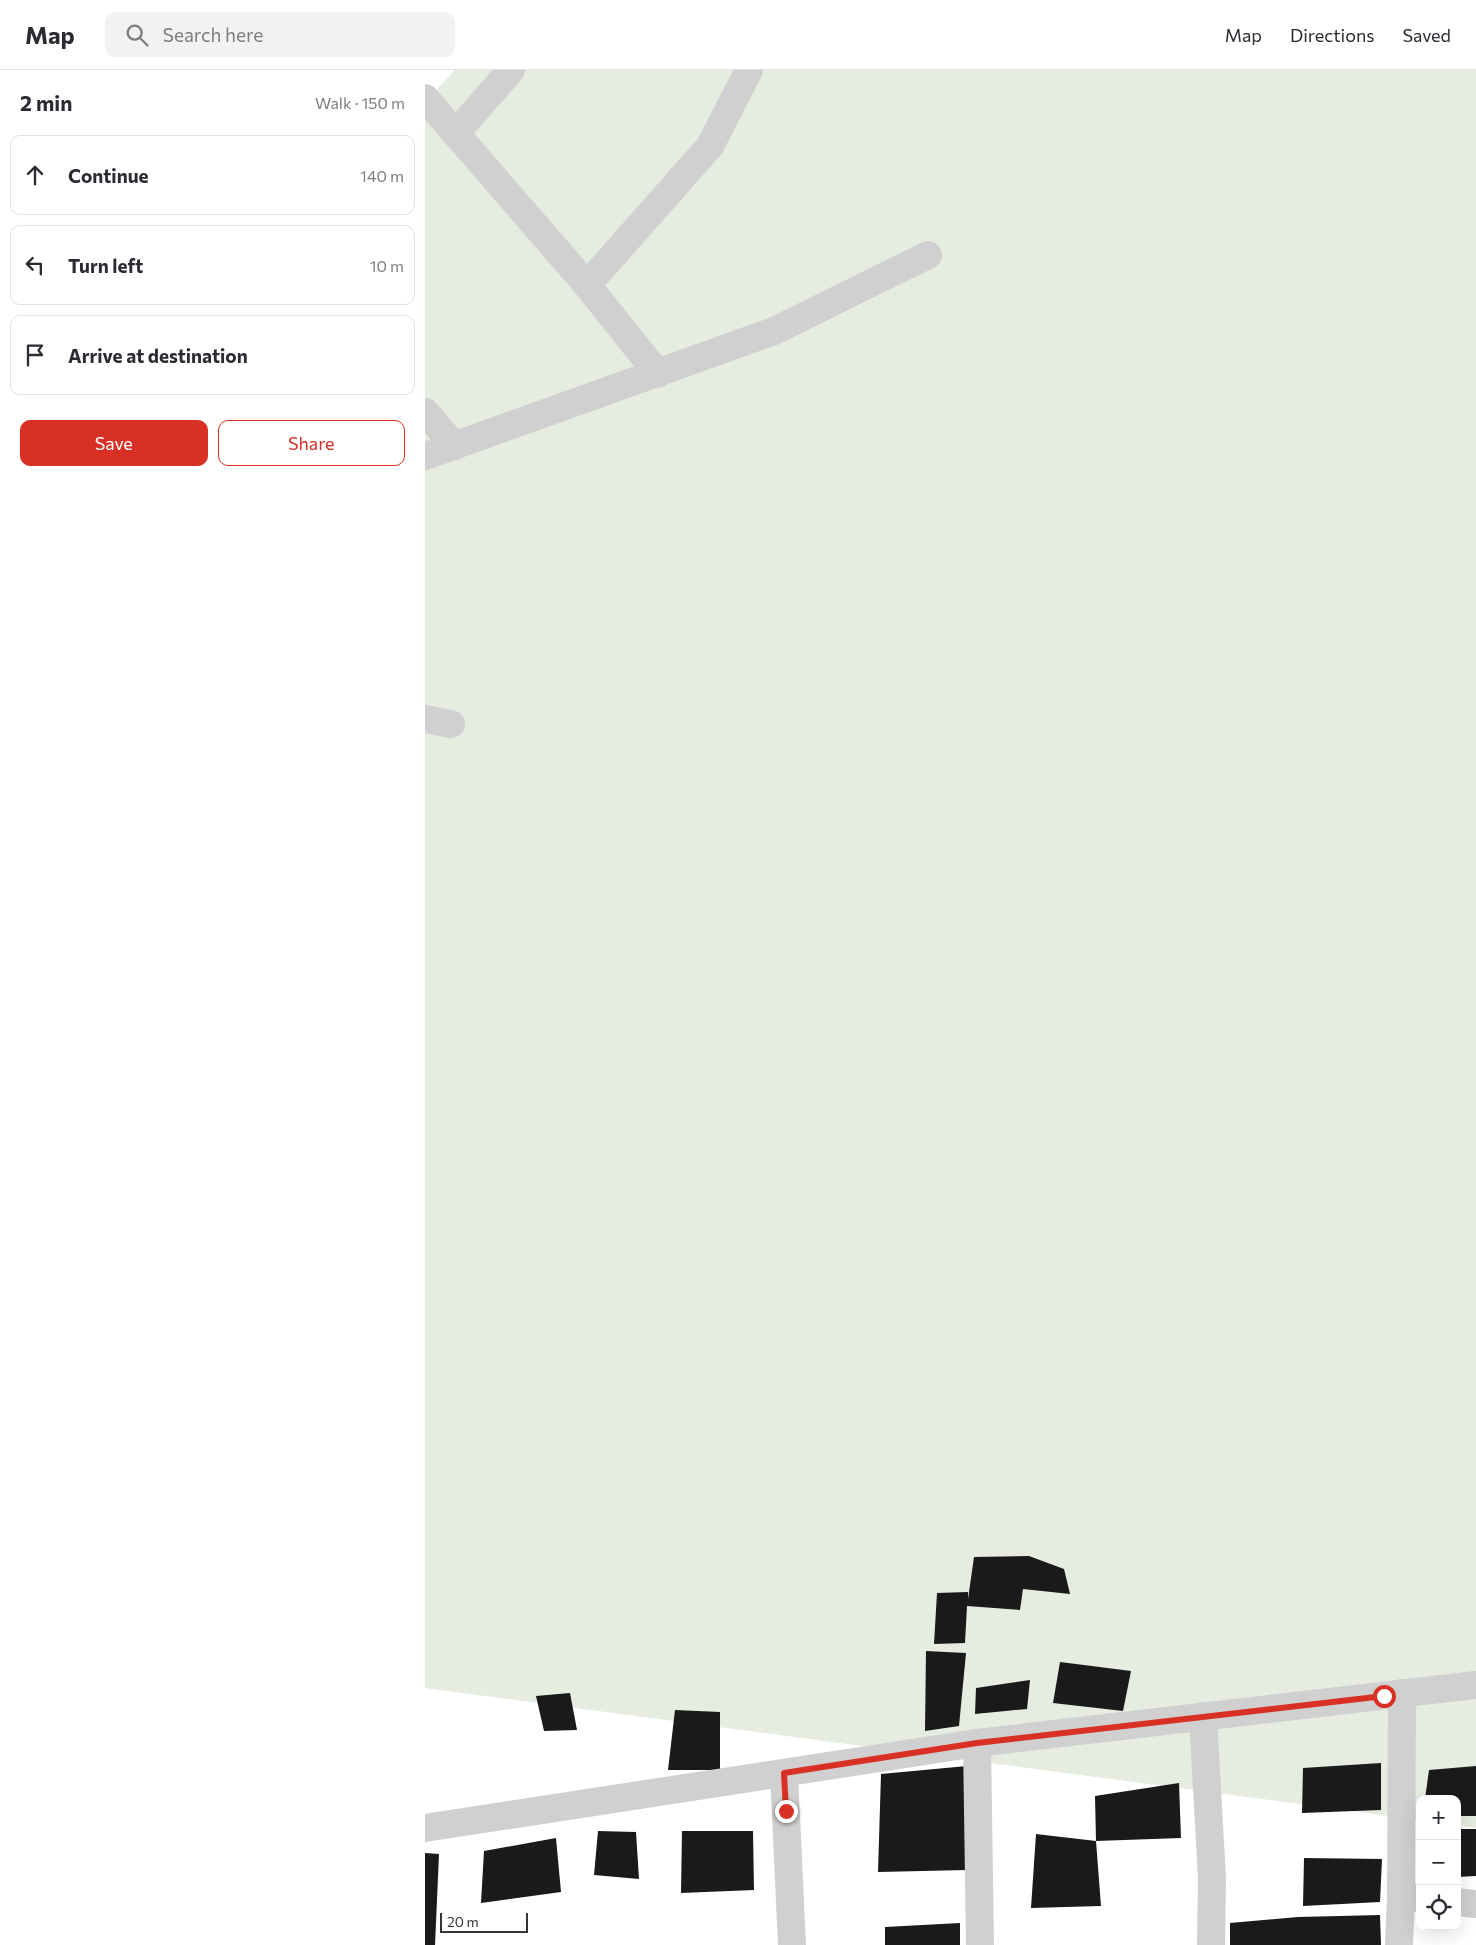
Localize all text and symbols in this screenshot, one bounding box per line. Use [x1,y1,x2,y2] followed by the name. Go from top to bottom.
[105,12,455,57] search box
[25,20,75,49] text: Map
[123,21,151,49] icon: search
[163,23,263,46] text: Search here
[1225,24,1262,46] text: Map
[1290,24,1374,46] text: Directions
[1402,24,1451,46] text: Saved
[20,90,72,115] text: 2 min
[315,93,405,112] text: Walk · 150 m
[21,161,49,189] icon: ahead
[68,164,148,187] text: Continue
[360,166,404,185] text: 140 m
[21,251,49,279] icon: left
[68,254,143,277] text: Turn left
[370,256,404,275] text: 10 m
[21,341,49,369] icon: arrive
[68,344,248,367] text: Arrive at destination
[20,420,208,466] button: Save
[218,420,405,466] button: Share
[1373,1685,1396,1708] route start
[1416,1795,1461,1930] map controls
[1416,1795,1461,1840] button: +
[775,1800,798,1823] route end
[1416,1840,1461,1885] button: −
[1416,1885,1461,1930] button: locate
[440,1910,527,1933] scale bar
[447,1913,479,1930] text: 20 m

